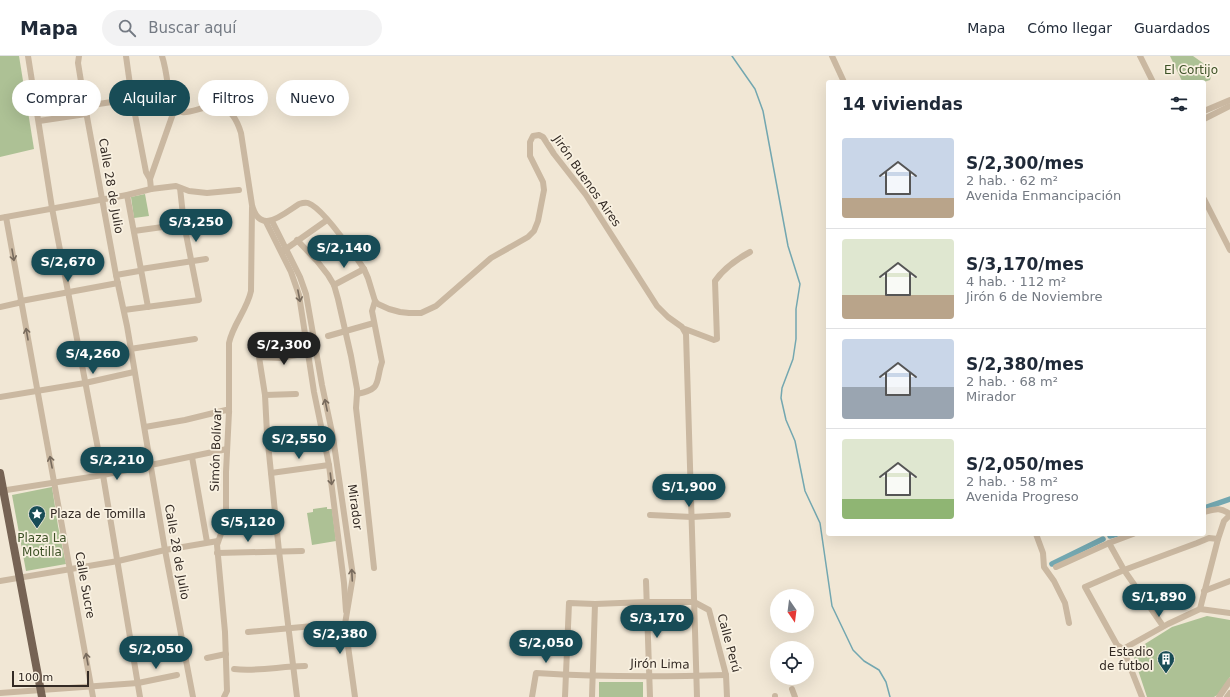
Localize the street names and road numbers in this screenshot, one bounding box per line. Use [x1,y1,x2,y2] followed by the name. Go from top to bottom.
[550,132,624,229] street label: Jirón Buenos Aires
[96,137,126,235] street label: Calle 28 de Julio
[208,408,224,492] street label: Simón Bolívar
[345,483,365,531] street label: Mirador
[162,503,192,601] street label: Calle 28 de Julio
[72,551,98,619] street label: Calle Sucre
[714,612,744,674] street label: Calle Perú
[629,656,690,672] street label: Jirón Lima

